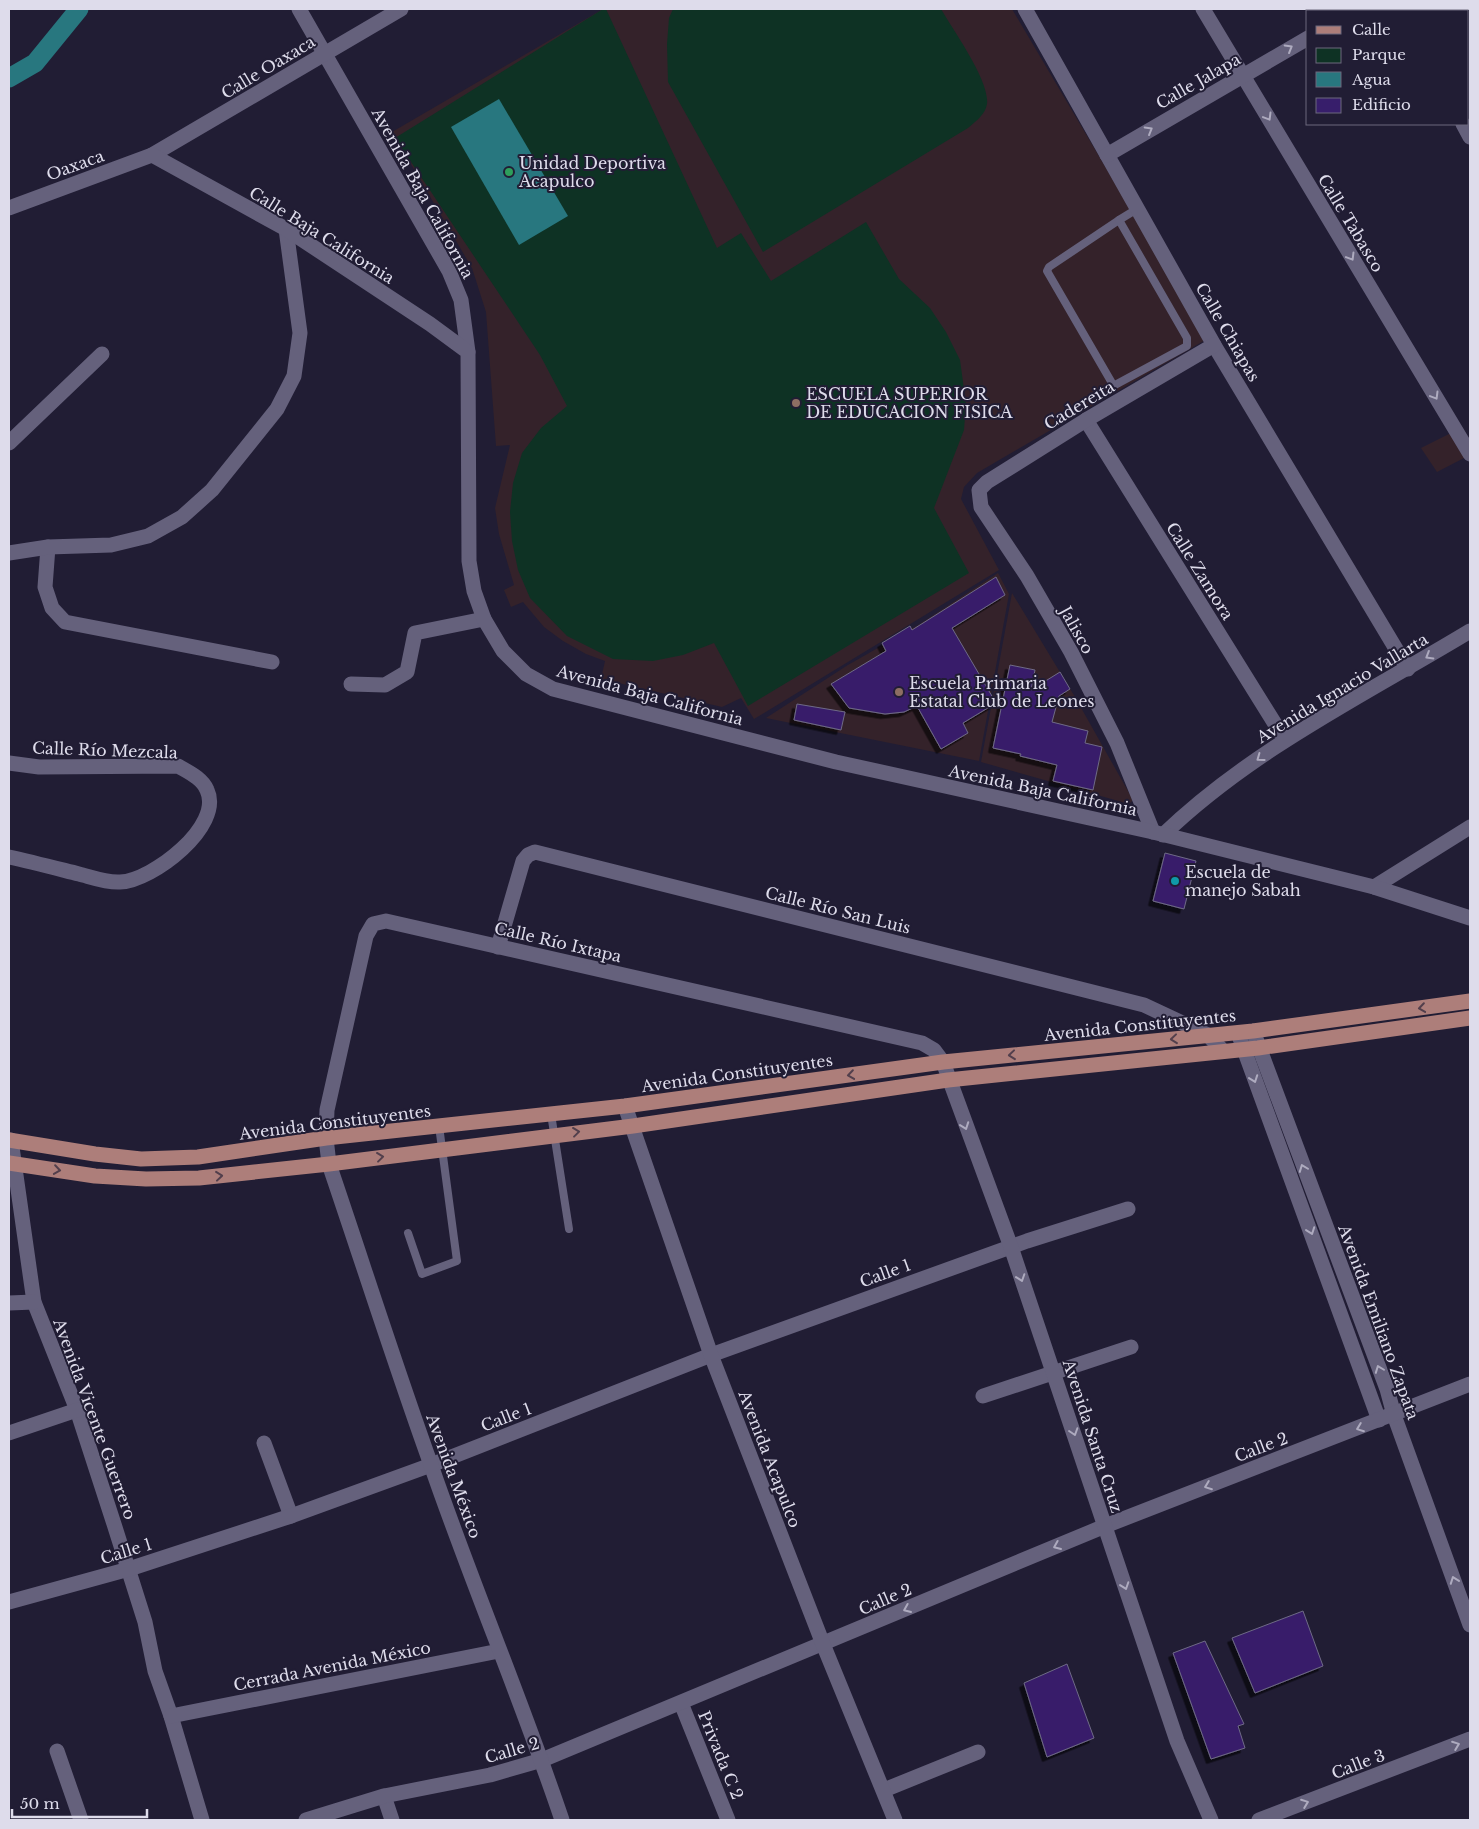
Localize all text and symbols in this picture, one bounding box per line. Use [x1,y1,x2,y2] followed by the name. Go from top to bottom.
[1306,10,1469,125] legend
[1352,20,1391,39] text: Calle
[218,31,319,103] street label: Calle Oaxaca
[1284,45,1293,55] one-way arrow
[1352,45,1406,64] text: Parque
[1152,49,1244,113] street label: Calle Jalapa
[1351,70,1392,89] text: Agua
[1352,95,1411,114] text: Edificio
[367,103,478,282] street label: Avenida Baja California
[1261,112,1271,121] one-way arrow
[1144,127,1153,137] one-way arrow
[43,145,107,185] street label: Oaxaca
[518,153,666,191] place label: Unidad Deportiva Acapulco
[503,166,515,178] marker: Unidad Deportiva Acapulco
[1314,170,1388,276] street label: Calle Tabasco
[246,182,398,288] street label: Calle Baja California
[1345,251,1355,260] one-way arrow
[1192,279,1264,385] street label: Calle Chiapas
[1040,376,1118,434] street label: Cadereita
[806,384,1013,422] place label: ESCUELA SUPERIOR DE EDUCACION FISICA
[1429,390,1439,399] one-way arrow
[790,397,802,409] marker: ESCUELA SUPERIOR DE EDUCACION FISICA
[1162,519,1238,624] street label: Calle Zamora
[1055,601,1098,657] street label: Jalisco
[1252,629,1431,748] street label: Avenida Ignacio Vallarta
[1425,650,1434,659] one-way arrow
[554,660,745,730] street label: Avenida Baja California
[909,673,1095,711] place label: Escuela Primaria Estatal Club de Leones
[893,686,905,698] marker: Escuela Primaria Estatal Club de Leones
[32,737,178,763] street label: Calle Río Mezcala
[1256,752,1266,761] one-way arrow
[946,760,1139,820] street label: Avenida Baja California
[1185,862,1301,900] place label: Escuela de manejo Sabah
[1169,875,1181,887] marker: Escuela de manejo Sabah
[763,882,913,938] street label: Calle Río San Luis
[492,918,624,966] street label: Calle Río Ixtapa
[1418,1002,1426,1013] one-way arrow
[1042,1005,1237,1045] street label: Avenida Constituyentes
[1170,1033,1178,1044] one-way arrow
[1008,1049,1016,1060] one-way arrow
[639,1050,834,1096] street label: Avenida Constituyentes
[847,1069,855,1079] one-way arrow
[1248,1074,1258,1083] one-way arrow
[237,1100,432,1144] street label: Avenida Constituyentes
[960,1121,970,1129] one-way arrow
[573,1127,581,1138] one-way arrow
[377,1152,385,1163] one-way arrow
[1299,1164,1309,1172] one-way arrow
[53,1165,61,1175] one-way arrow
[215,1171,223,1182] one-way arrow
[1334,1221,1424,1422] street label: Avenida Emiliano Zapata
[1305,1226,1315,1235] one-way arrow
[857,1255,913,1291] street label: Calle 1
[1016,1273,1026,1282] one-way arrow
[49,1315,141,1522] street label: Avenida Vicente Guerrero
[1058,1356,1127,1515] street label: Avenida Santa Cruz
[1375,1365,1385,1374] one-way arrow
[734,1387,805,1530] street label: Avenida Acapulco
[478,1398,534,1436] street label: Calle 1
[422,1410,486,1541] street label: Avenida México
[1356,1422,1365,1432] one-way arrow
[1068,1427,1078,1436] one-way arrow
[1231,1428,1291,1466] street label: Calle 2
[1204,1480,1213,1490] one-way arrow
[98,1534,154,1568] street label: Calle 1
[1053,1540,1062,1550] one-way arrow
[1450,1576,1460,1584] one-way arrow
[855,1579,915,1619] street label: Calle 2
[1119,1581,1129,1590] one-way arrow
[903,1602,912,1613] one-way arrow
[232,1637,432,1695] street label: Cerrada Avenida México
[694,1708,748,1802] street label: Privada C 2
[482,1733,542,1767] street label: Calle 2
[1452,1741,1460,1751] one-way arrow
[1328,1745,1388,1783] street label: Calle 3
[12,1786,148,1818] scale bar
[20,1794,60,1813] text: 50 m
[1300,1799,1309,1809] one-way arrow

